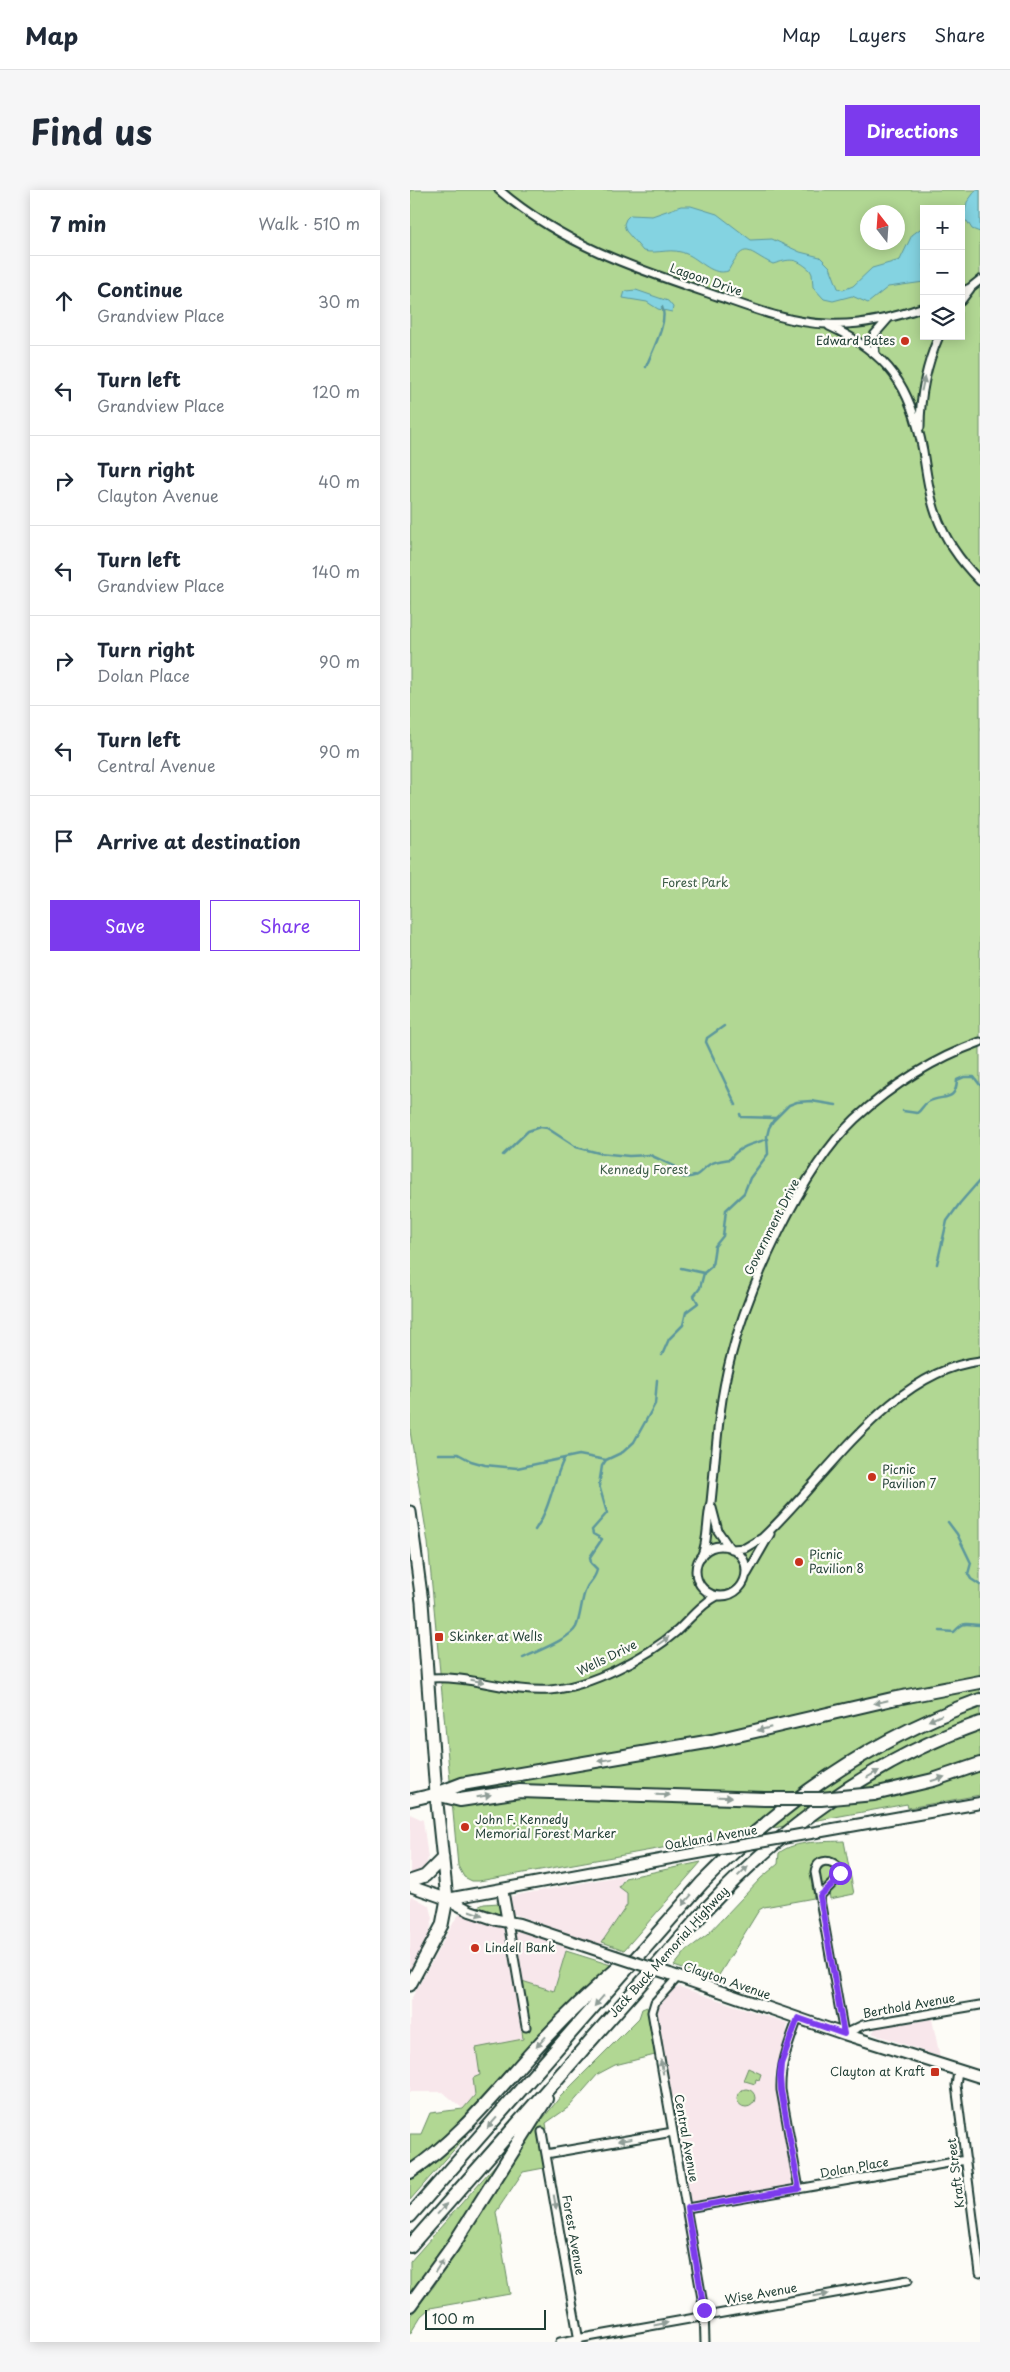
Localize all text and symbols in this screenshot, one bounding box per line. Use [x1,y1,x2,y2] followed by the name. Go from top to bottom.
[25,17,78,53] text: Map
[782,21,821,48] text: Map
[849,21,906,48] text: Layers
[934,21,985,48] text: Share
[30,104,152,157] text: Find us
[845,105,980,156] button: Directions
[860,205,905,250] north arrow
[920,205,965,340] map controls
[920,205,965,250] button: +
[50,207,106,239] text: 7 min
[258,211,360,235] text: Walk · 510 m
[920,250,965,295] button: −
[668,258,745,300] street label: Lagoon Drive
[97,275,183,303] text: Continue
[50,287,78,315] icon: ahead
[318,289,360,313] text: 30 m
[920,295,965,340] button: layers
[97,303,225,327] text: Grandview Place
[816,331,895,349] place label: Edward Bates
[899,335,911,347] marker: Edward Bates
[97,365,181,393] text: Turn left
[919,376,927,391] one-way arrow
[50,377,78,405] icon: left
[313,379,360,403] text: 120 m
[97,393,225,417] text: Grandview Place
[97,455,195,483] text: Turn right
[50,467,78,495] icon: right
[318,469,360,493] text: 40 m
[97,483,219,507] text: Clayton Avenue
[97,545,181,573] text: Turn left
[50,557,78,585] icon: left
[312,559,360,583] text: 140 m
[97,573,225,597] text: Grandview Place
[97,635,195,663] text: Turn right
[50,647,78,675] icon: right
[319,649,360,673] text: 90 m
[97,663,190,687] text: Dolan Place
[97,725,181,753] text: Turn left
[50,737,78,765] icon: left
[319,739,360,763] text: 90 m
[97,753,215,777] text: Central Avenue
[50,827,78,855] icon: arrive
[97,827,301,855] text: Arrive at destination
[662,873,728,891] park label: Forest Park
[50,900,200,951] button: Save
[210,900,360,951] button: Share
[600,1160,689,1178] park label: Kennedy Forest
[739,1175,803,1278] street label: Government Drive
[882,1460,937,1492] place label: Picnic Pavilion 7
[866,1471,878,1483] marker: Picnic Pavilion 7
[809,1545,864,1577] place label: Picnic Pavilion 8
[793,1556,805,1568] marker: Picnic Pavilion 8
[449,1627,543,1645] place label: Skinker at Wells
[433,1631,445,1643] marker: Skinker at Wells
[574,1635,639,1679] street label: Wells Drive
[656,1636,670,1646] one-way arrow
[470,1677,486,1685] one-way arrow
[873,1698,888,1706] one-way arrow
[928,1715,942,1723] one-way arrow
[756,1725,772,1733] one-way arrow
[596,1757,612,1765] one-way arrow
[866,1769,879,1778] one-way arrow
[931,1774,946,1782] one-way arrow
[476,1791,492,1799] one-way arrow
[655,1791,671,1799] one-way arrow
[717,1794,733,1802] one-way arrow
[475,1810,617,1842] place label: John F. Kennedy Memorial Forest Marker
[663,1820,759,1854] street label: Oakland Avenue
[459,1821,471,1833] marker: John F. Kennedy Memorial Forest Marker
[829,1862,852,1885] route start
[737,1865,749,1877] one-way arrow
[604,1882,732,2021] street label: Jack Buck Memorial Highway
[682,1894,693,1906] one-way arrow
[469,1910,484,1918] one-way arrow
[485,1938,555,1956] place label: Lindell Bank
[469,1942,481,1954] marker: Lindell Bank
[681,1957,774,2004] street label: Clayton Avenue
[861,1988,957,2022] street label: Berthold Avenue
[593,1995,605,2007] one-way arrow
[535,2035,547,2047] one-way arrow
[658,2058,666,2074] one-way arrow
[830,2062,925,2080] place label: Clayton at Kraft
[929,2066,941,2078] marker: Clayton at Kraft
[670,2093,704,2183] street label: Central Avenue
[486,2117,498,2129] one-way arrow
[617,2137,633,2145] one-way arrow
[942,2137,968,2209] street label: Kraft Street
[818,2152,890,2182] street label: Dolan Place
[558,2193,590,2277] street label: Forest Avenue
[551,2194,559,2210] one-way arrow
[436,2204,448,2216] one-way arrow
[435,2260,444,2273] one-way arrow
[723,2278,799,2308] street label: Wise Avenue
[813,2291,829,2299] one-way arrow
[693,2299,716,2322] route end
[425,2307,546,2330] scale bar
[432,2308,475,2329] text: 100 m
[653,2319,669,2327] one-way arrow

